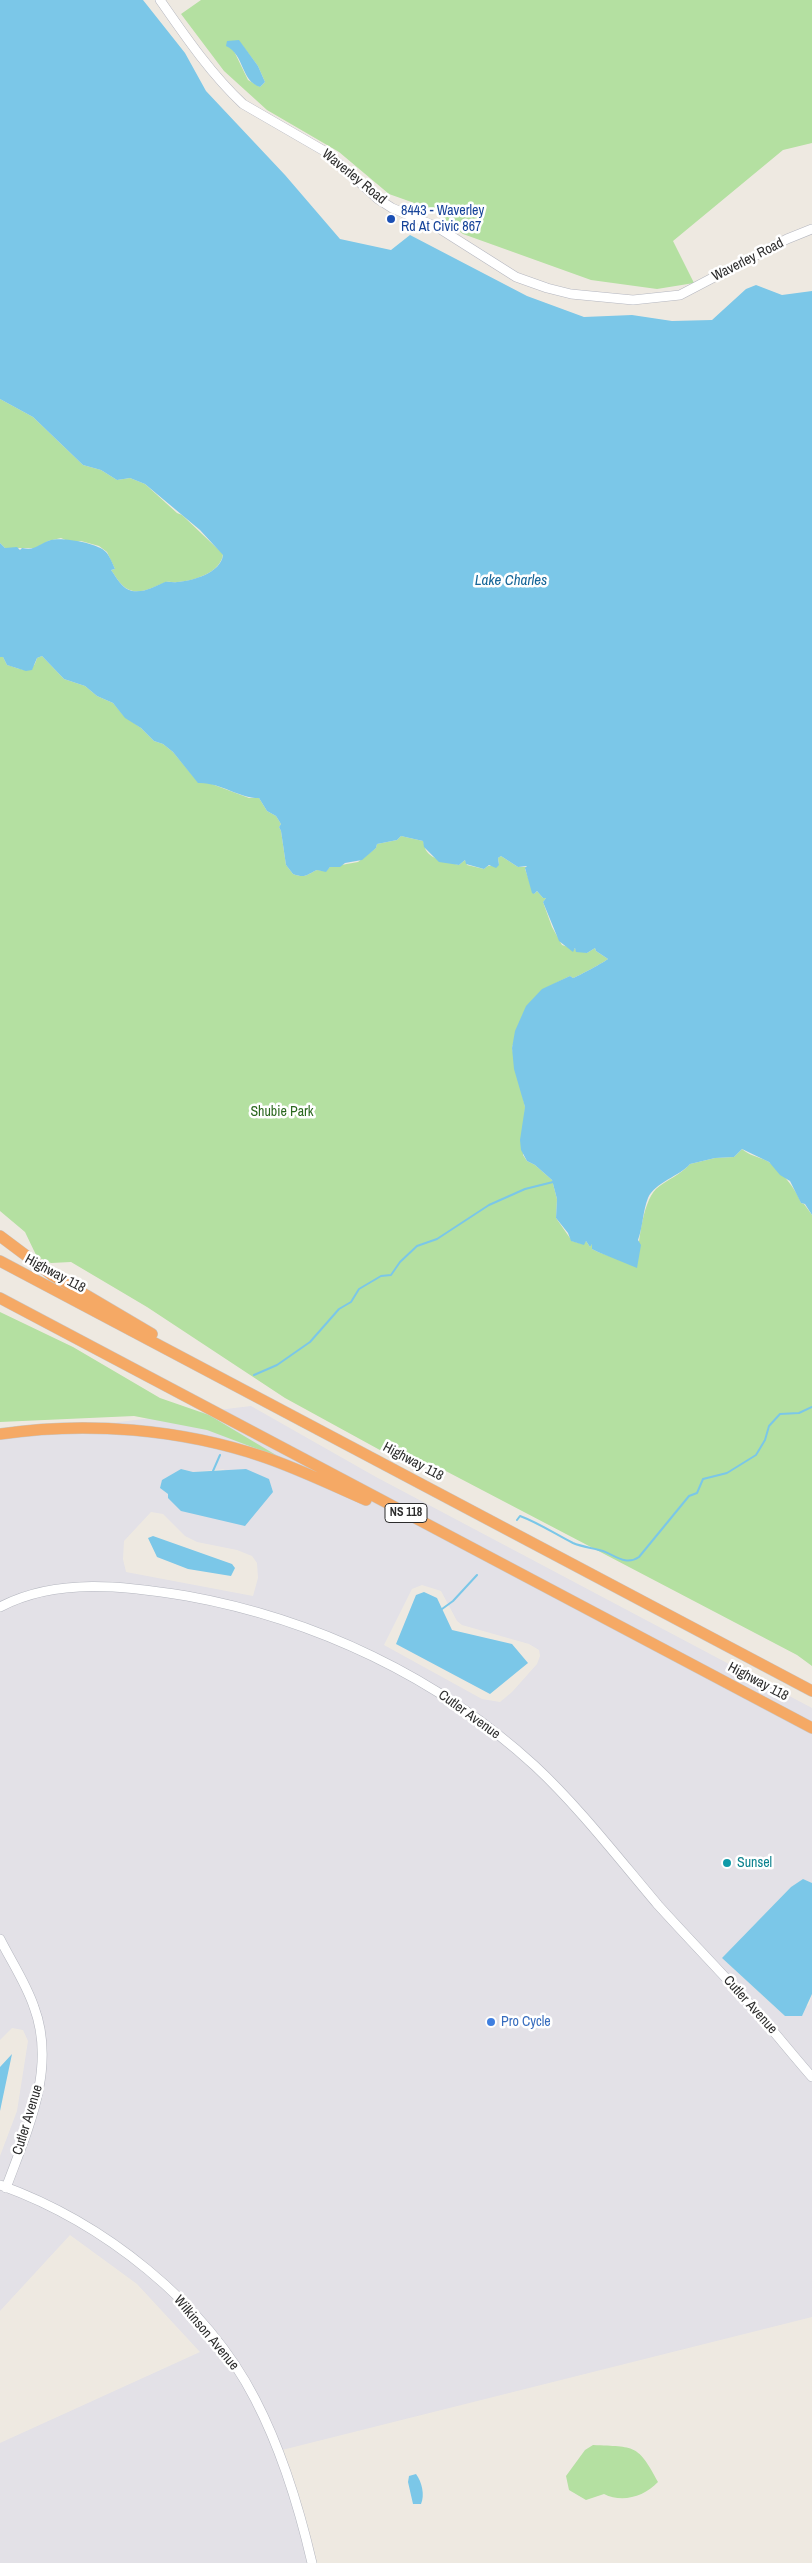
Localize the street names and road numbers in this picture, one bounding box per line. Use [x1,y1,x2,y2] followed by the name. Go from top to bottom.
[318,146,390,208] street label: Waverley Road
[709,235,787,285] street label: Waverley Road
[22,1251,88,1297] street label: Highway 118
[380,1439,446,1485] street label: Highway 118
[385,1504,427,1522] road number: NS 118
[725,1659,791,1705] street label: Highway 118
[435,1687,503,1743] street label: Cutler Avenue
[719,1972,781,2038] street label: Cutler Avenue
[9,2083,47,2157] street label: Cutler Avenue
[170,2292,242,2374] street label: Wilkinson Avenue

